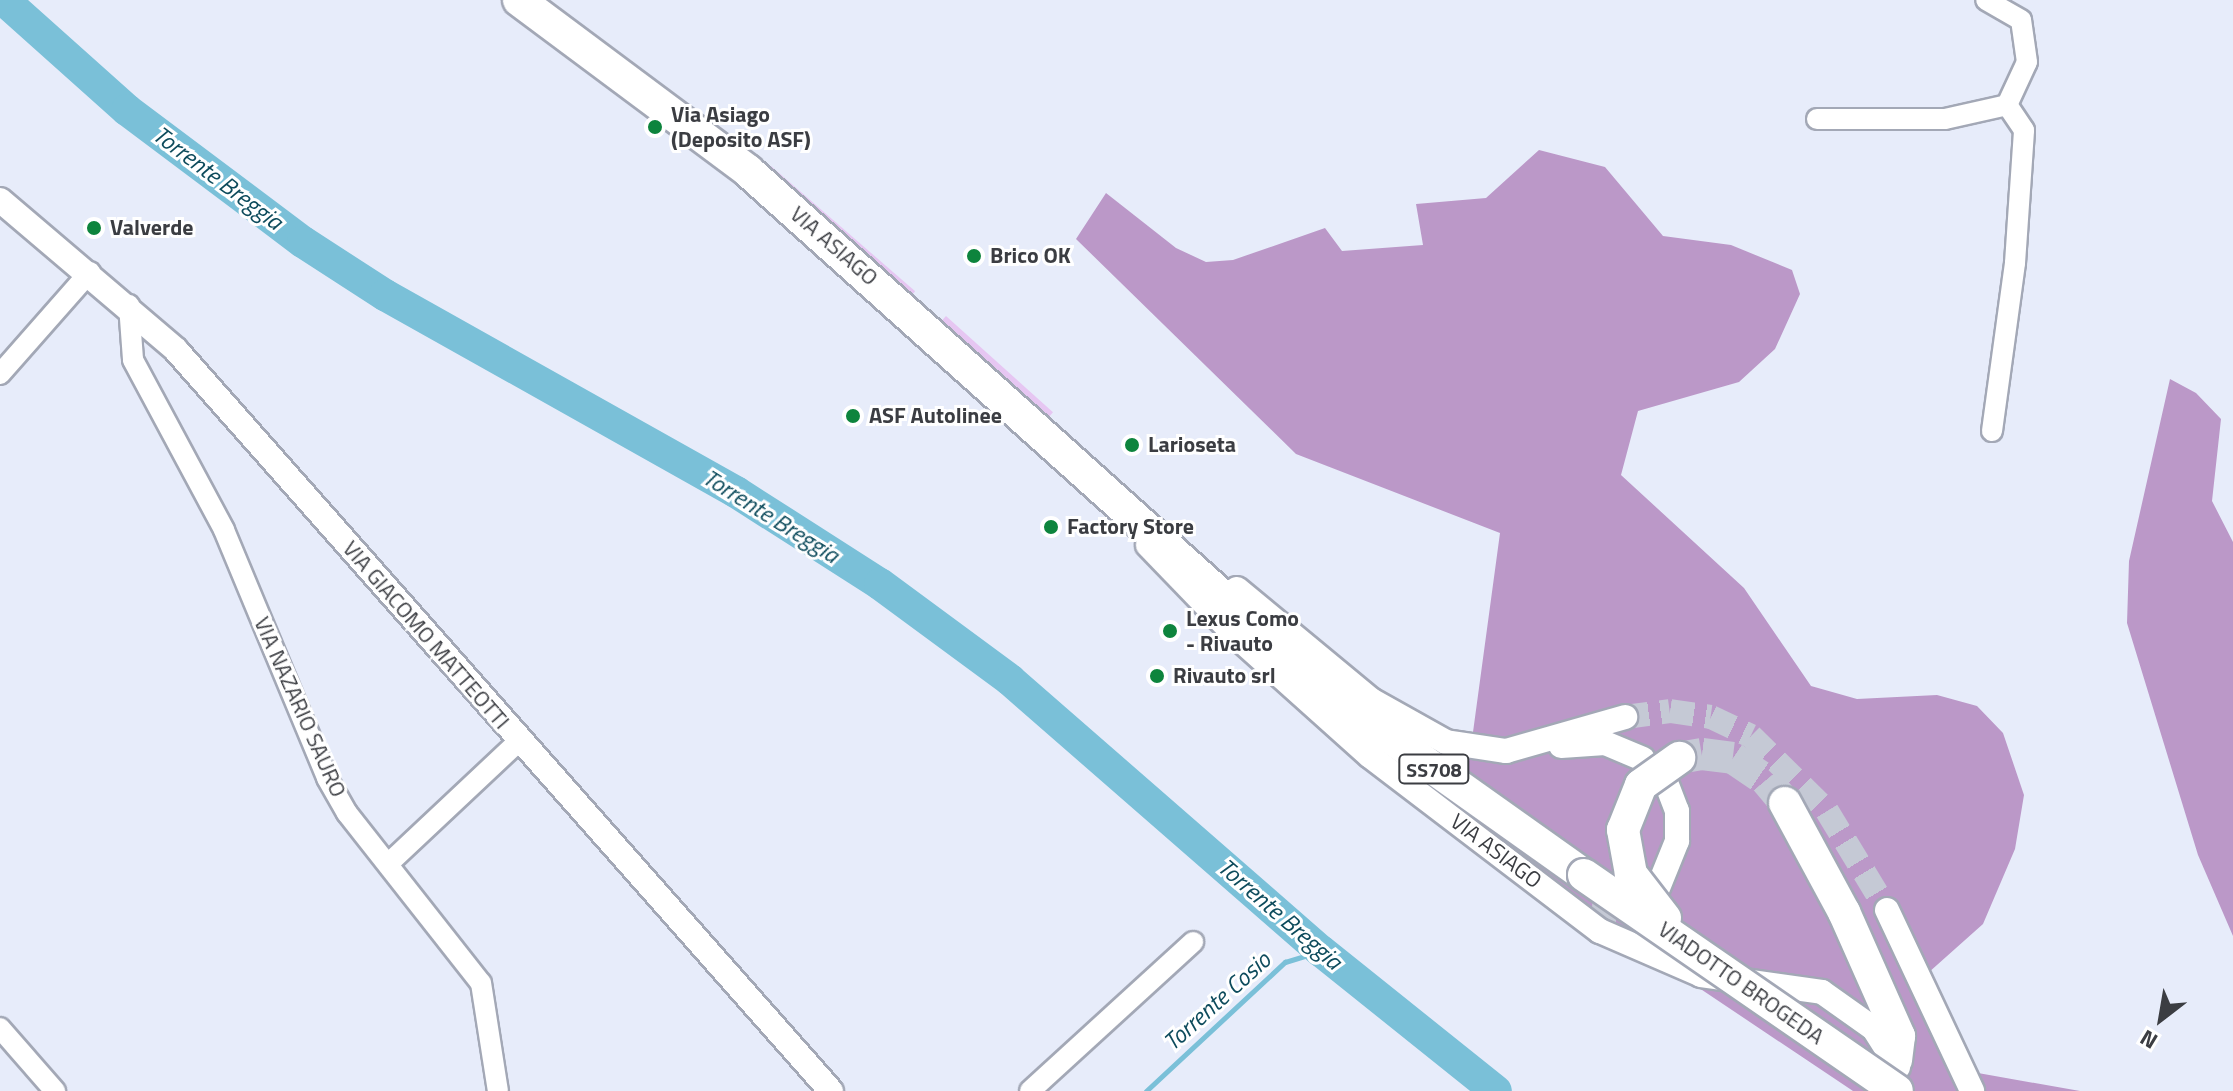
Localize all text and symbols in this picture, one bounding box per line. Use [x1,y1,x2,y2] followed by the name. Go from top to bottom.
[671,101,811,152] place label: Via Asiago (Deposito ASF)
[646,118,664,136] marker: Via Asiago (Deposito ASF)
[148,120,288,236] water label: Torrente Breggia
[785,201,883,291] street label: VIA ASIAGO
[110,215,193,241] place label: Valverde
[85,219,103,237] marker: Valverde
[990,243,1071,269] place label: Brico OK
[965,247,983,265] marker: Brico OK
[869,403,1002,429] place label: ASF Autolinee
[844,407,862,425] marker: ASF Autolinee
[1148,432,1236,458] place label: Larioseta
[1123,436,1141,454] marker: Larioseta
[698,463,844,569] water label: Torrente Breggia
[1067,514,1194,540] place label: Factory Store
[1042,518,1060,536] marker: Factory Store
[337,536,515,734] street label: VIA GIACOMO MATTEOTTI
[1186,605,1299,656] place label: Lexus Como - Rivauto
[248,613,352,801] street label: VIA NAZARIO SAURO
[1161,622,1179,640] marker: Lexus Como - Rivauto
[1173,663,1276,689] place label: Rivauto srl
[1148,667,1166,685] marker: Rivauto srl
[1398,753,1470,785] road number: SS708
[1445,808,1547,894] street label: VIA ASIAGO
[1212,852,1348,976] water label: Torrente Breggia
[1653,916,1829,1050] street label: VIADOTTO BROGEDA
[1158,946,1276,1056] water label: Torrente Cosio
[2121,979,2201,1059] north arrow
[2133,1021,2164,1058] text: N

